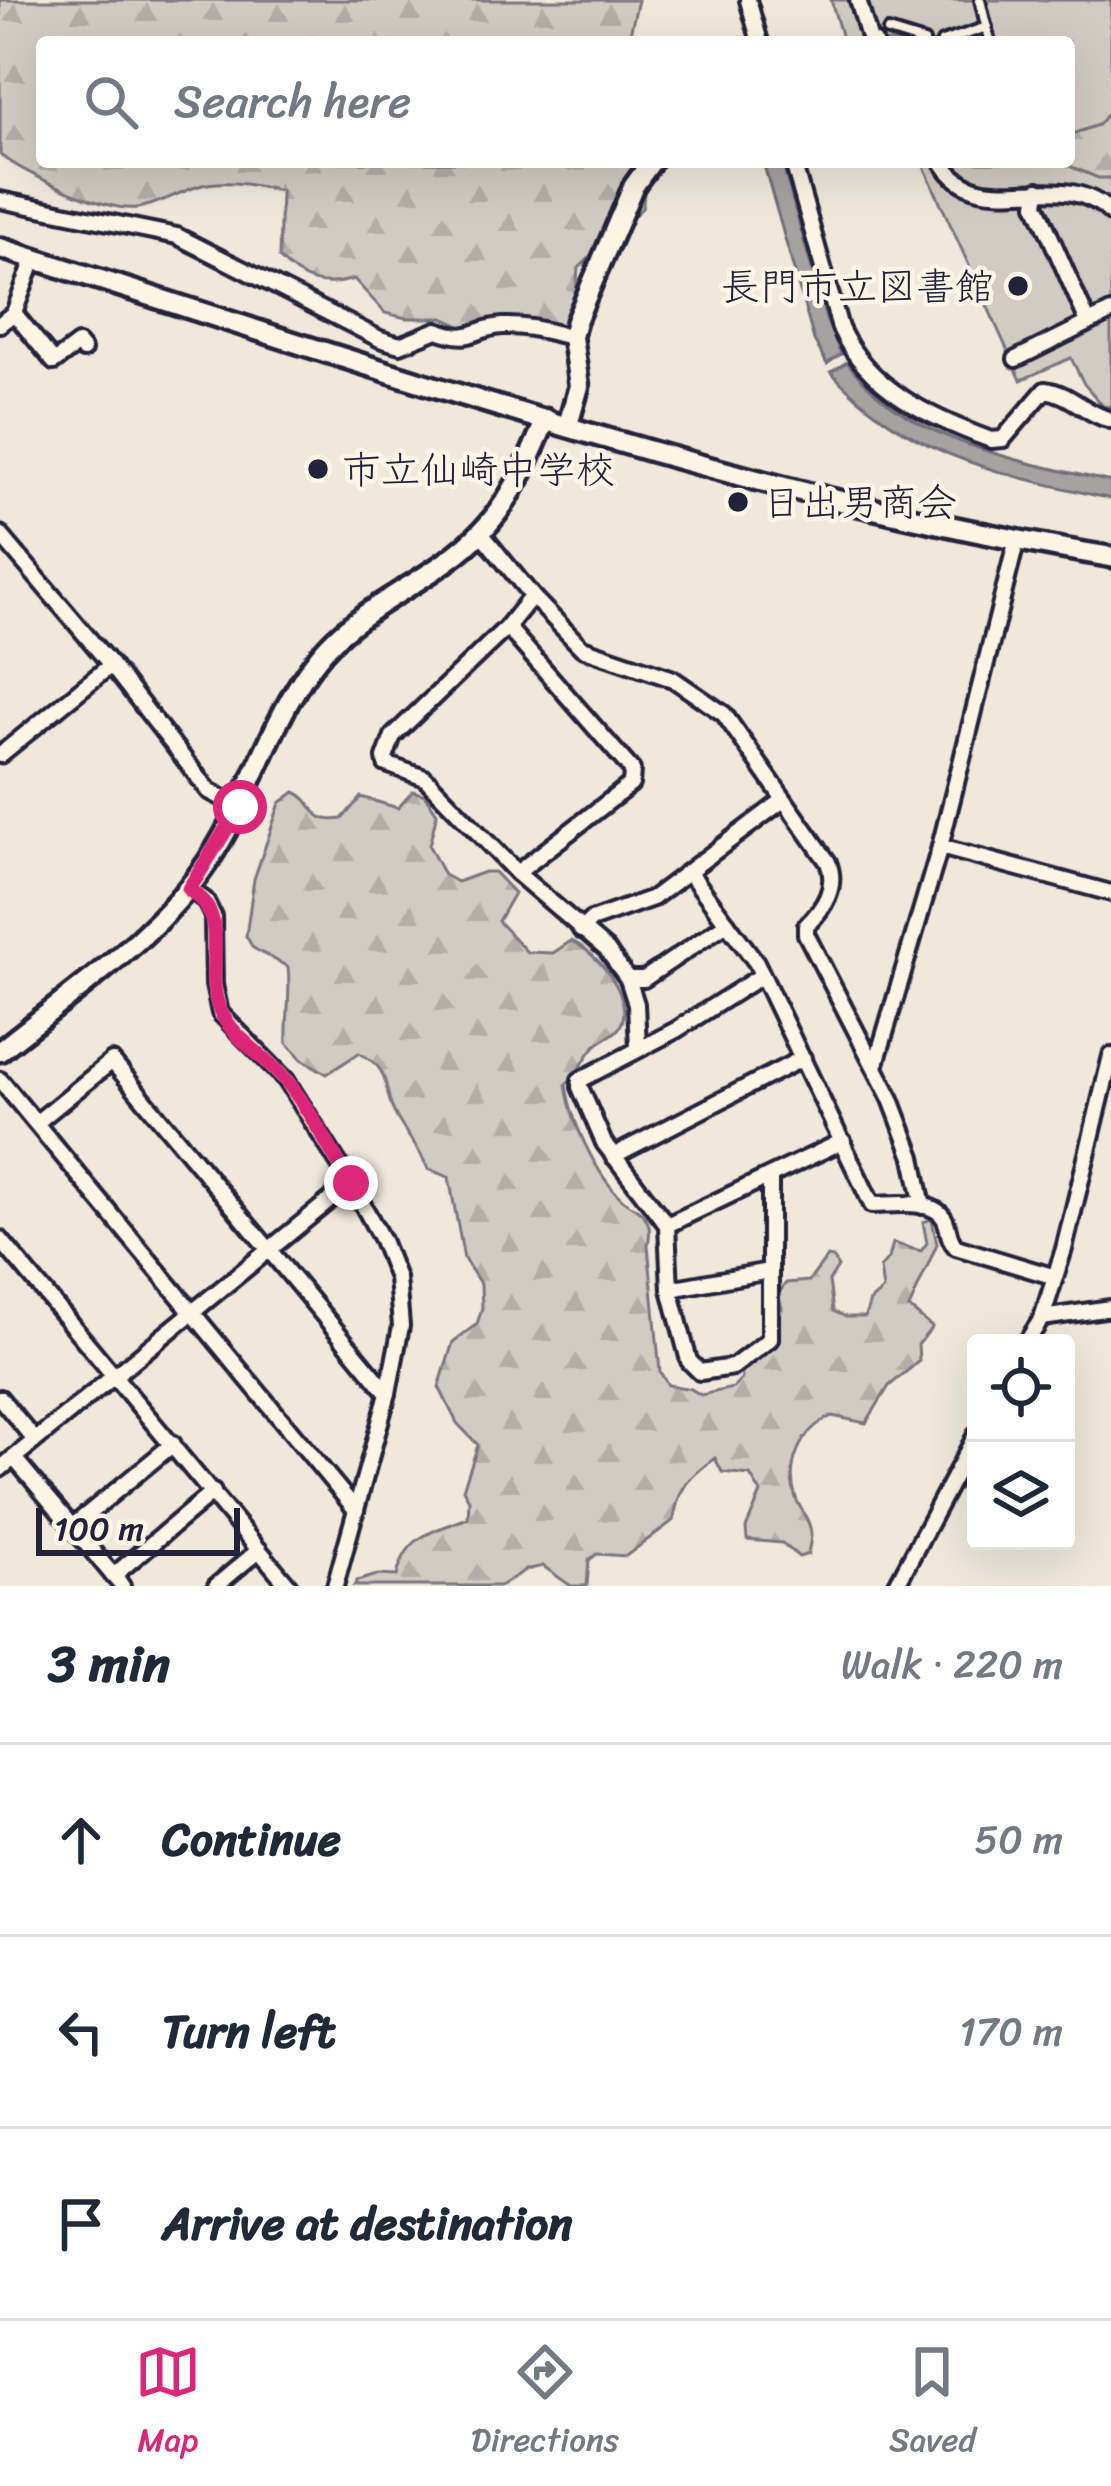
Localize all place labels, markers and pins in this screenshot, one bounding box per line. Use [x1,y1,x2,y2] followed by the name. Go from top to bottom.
[721,252,994,321] place label: 長門市立図書館
[1005,273,1031,299] marker: 長門市立図書館
[342,435,615,504] place label: 市立仙崎中学校
[305,456,331,482] marker: 市立仙崎中学校
[762,468,957,537] place label: 日出男商会
[725,489,751,515] marker: 日出男商会

